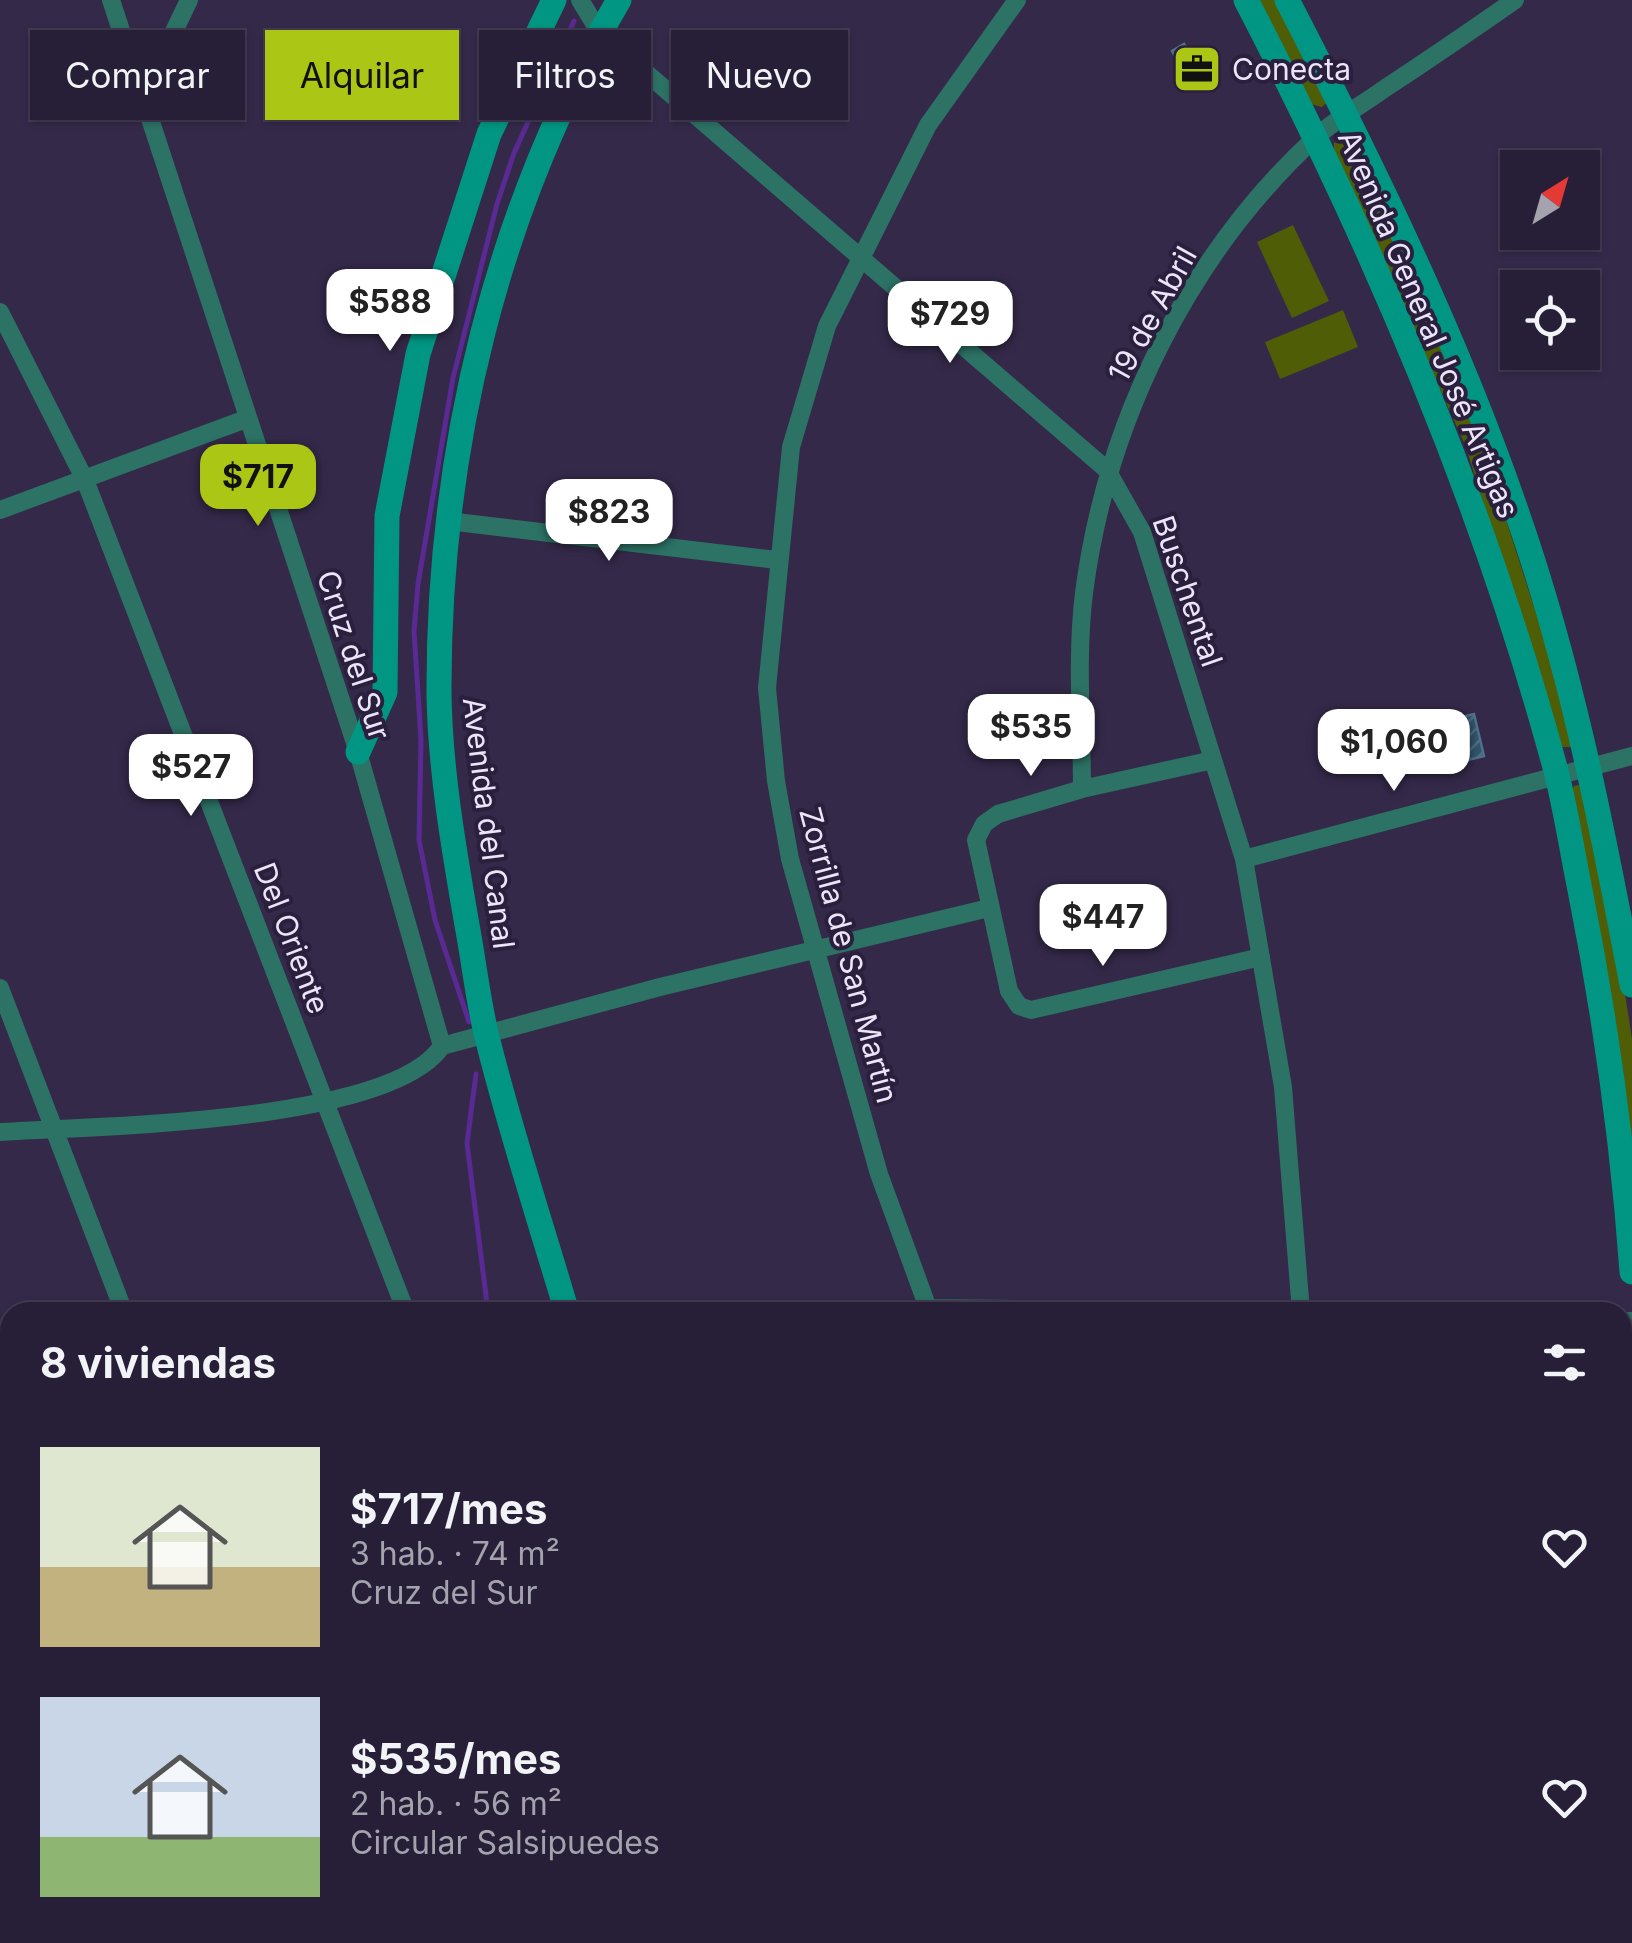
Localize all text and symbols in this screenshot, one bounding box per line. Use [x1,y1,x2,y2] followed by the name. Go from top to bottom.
[30,30,245,120] chip: Comprar
[265,30,459,120] chip: Alquilar
[479,30,651,120] chip: Filtros
[671,30,848,120] chip: Nuevo
[1171,43,1223,95] office icon: Conecta
[1232,51,1351,87] place label: Conecta
[1331,125,1527,523] street label: Avenida General José Artigas
[1500,150,1600,250] north arrow
[1500,150,1600,370] map controls
[1100,240,1204,388] street label: 19 de Abril
[331,269,449,354] pin: $588
[1500,270,1600,370] button: locate
[891,281,1009,366] pin: $729
[348,282,432,321] text: $588
[910,294,990,333] text: $729
[199,444,317,529] pin: $717
[222,457,294,496] text: $717
[550,479,668,564] pin: $823
[568,492,650,531] text: $823
[1145,511,1231,671] street label: Buschental
[310,566,398,744] street label: Cruz del Sur
[972,694,1090,779] pin: $535
[456,695,522,951] street label: Avenida del Canal
[990,707,1072,746] text: $535
[1313,709,1475,794] pin: $1,060
[1340,722,1448,761] text: $1,060
[132,734,250,819] pin: $527
[151,747,231,786] text: $527
[792,803,906,1107] street label: Zorrilla de San Martín
[247,857,337,1019] street label: Del Oriente
[1044,884,1162,969] pin: $447
[1062,897,1144,936] text: $447
[1537,1335,1592,1390] icon: filters
[40,1337,276,1388] text: 8 viviendas
[350,1483,548,1534] text: $717/mes
[120,1487,240,1607] icon: home
[1537,1520,1592,1575] icon: heart
[350,1534,560,1573] text: 3 hab. · 74 m²
[350,1573,538,1612] text: Cruz del Sur
[350,1733,561,1784] text: $535/mes
[120,1737,240,1857] icon: home
[1537,1770,1592,1825] icon: heart
[350,1784,562,1823] text: 2 hab. · 56 m²
[350,1823,660,1862] text: Circular Salsipuedes

